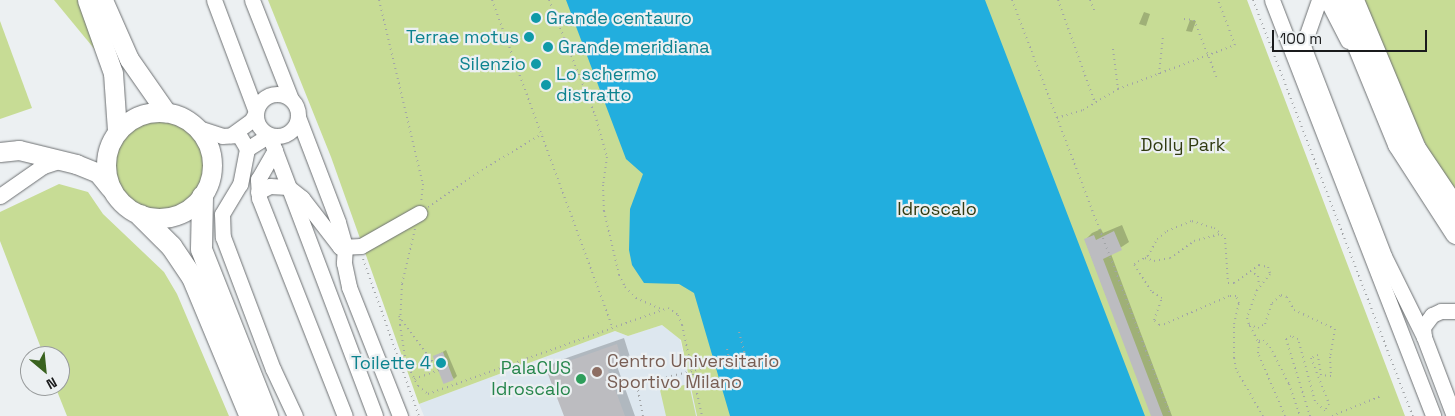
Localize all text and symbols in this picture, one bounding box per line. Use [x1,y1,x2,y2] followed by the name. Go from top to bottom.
[546,7,692,29] place label: Grande centauro
[530,12,542,24] marker: Grande centauro
[1275,20,1430,52] scale bar
[406,26,519,48] place label: Terrae motus
[1280,29,1322,48] text: 100 m
[523,31,535,43] marker: Terrae motus
[558,36,710,58] place label: Grande meridiana
[542,41,554,53] marker: Grande meridiana
[460,53,526,75] place label: Silenzio
[530,58,542,70] marker: Silenzio
[556,64,657,106] place label: Lo schermo distratto
[540,79,552,91] marker: Lo schermo distratto
[1141,134,1225,156] park label: Dolly Park
[897,198,977,220] park label: Idroscalo
[20,346,70,396] north arrow
[607,351,779,394] place label: Centro Universitario Sportivo Milano
[351,352,431,374] place label: Toilette 4
[435,357,447,369] marker: Toilette 4
[491,358,571,400] place label: PalaCUS Idroscalo
[591,366,603,378] marker: Centro Universitario Sportivo Milano
[43,373,60,394] text: N
[575,373,587,385] marker: PalaCUS Idroscalo

